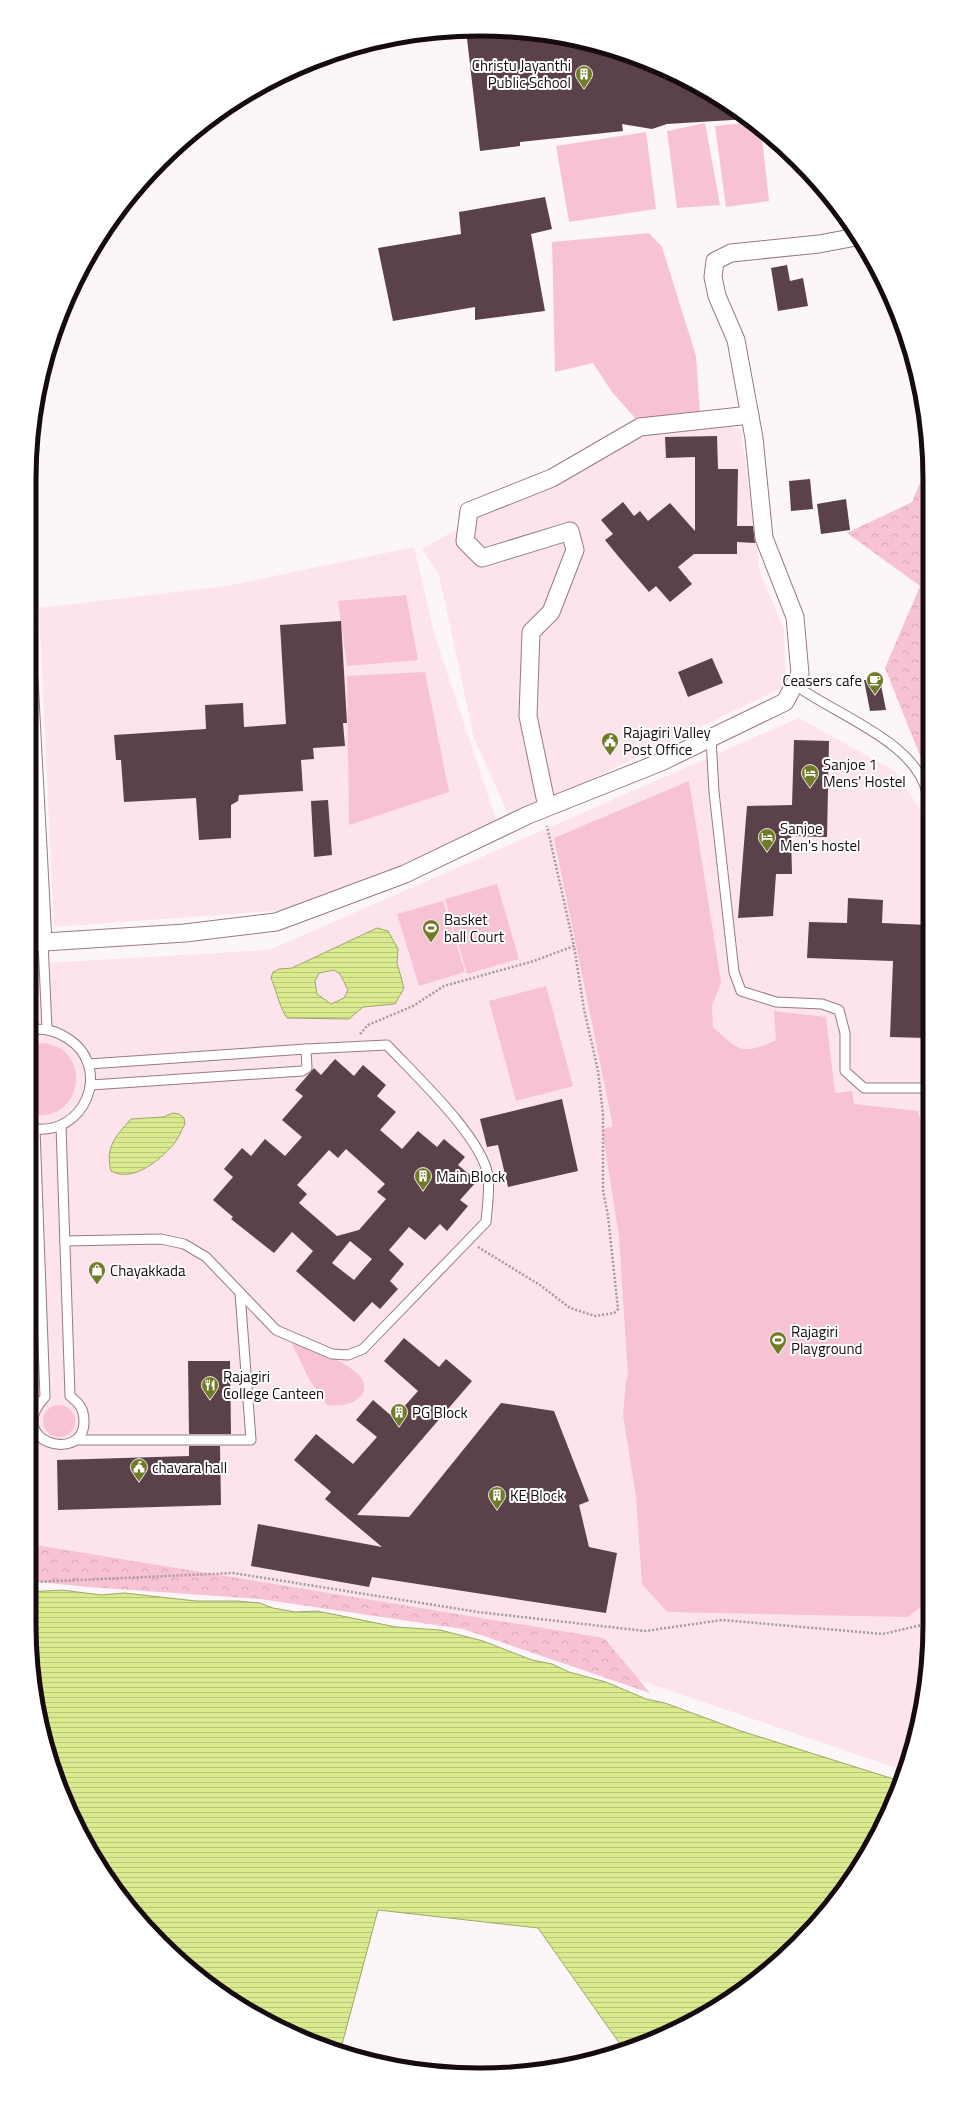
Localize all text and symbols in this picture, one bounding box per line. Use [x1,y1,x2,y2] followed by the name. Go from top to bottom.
[472,54,571,94] place label: Christu Jayanthi Public School
[574,64,594,89] building icon: Christu Jayanthi Public School
[782,669,862,692] place label: Ceasers cafe
[865,670,885,695] cafe icon: Ceasers cafe
[623,721,711,761] place label: Rajagiri Valley Post Office
[600,731,620,756] public building icon: Rajagiri Valley Post Office
[823,753,906,793] place label: Sanjoe 1 Mens' Hostel
[800,763,820,788] hotel icon: Sanjoe 1 Mens' Hostel
[780,817,861,857] place label: Sanjoe Men's hostel
[757,827,777,852] hotel icon: Sanjoe Men's hostel
[444,908,505,948] place label: Basket ball Court
[421,918,441,943] sports icon: Basket ball Court
[436,1165,505,1188] place label: Main Block
[413,1166,433,1191] building icon: Main Block
[110,1259,186,1282] place label: Chayakkada
[87,1260,107,1285] shop icon: Chayakkada
[791,1320,863,1360] place label: Rajagiri Playground
[768,1330,788,1355] sports icon: Rajagiri Playground
[223,1365,324,1405] place label: Rajagiri College Canteen
[200,1375,220,1400] restaurant icon: Rajagiri College Canteen
[412,1401,468,1424] place label: PG Block
[389,1402,409,1427] building icon: PG Block
[152,1456,227,1479] place label: chavara hall
[129,1457,149,1482] public building icon: chavara hall
[510,1484,564,1507] place label: KE Block
[487,1485,507,1510] building icon: KE Block

